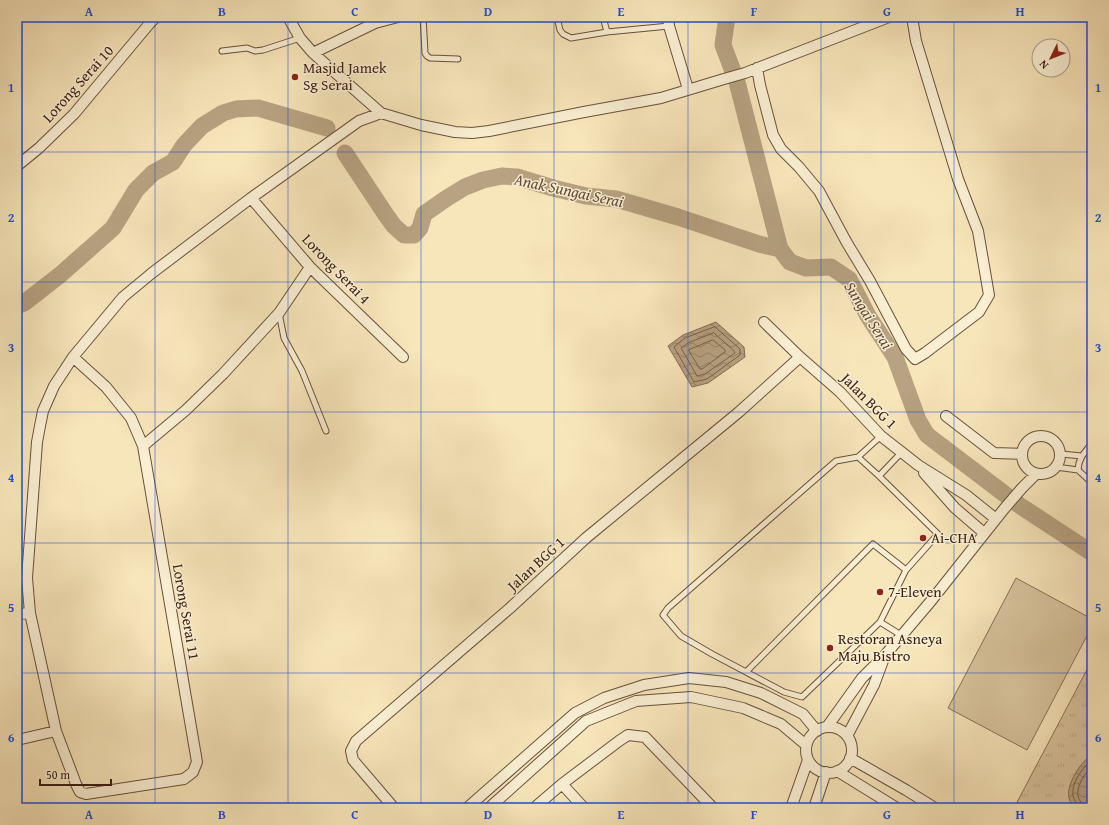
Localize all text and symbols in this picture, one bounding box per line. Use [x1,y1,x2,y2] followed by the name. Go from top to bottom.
[85,2,94,21] text: A
[218,2,226,21] text: B
[351,2,359,21] text: C
[484,2,492,21] text: D
[618,2,625,21] text: E
[751,2,758,21] text: F
[883,2,891,21] text: G
[1015,2,1025,21] text: H
[1031,38,1071,78] north arrow
[37,41,118,127] street label: Lorong Serai 10
[1035,56,1052,73] text: N
[303,57,387,95] place label: Masjid Jamek Sg Serai
[290,72,300,82] marker: Masjid Jamek Sg Serai
[8,78,14,97] text: 1
[1095,78,1101,97] text: 1
[511,167,626,213] water label: Anak Sungai Serai
[8,208,15,227] text: 2
[1095,208,1102,227] text: 2
[298,229,375,308] street label: Lorong Serai 4
[839,276,899,354] water label: Sungai Serai
[8,338,14,357] text: 3
[1095,338,1101,357] text: 3
[835,367,902,433] street label: Jalan BGG 1
[8,468,15,487] text: 4
[1095,468,1102,487] text: 4
[931,527,977,548] place label: Ai-CHA
[501,532,569,597] street label: Jalan BGG 1
[918,533,928,543] marker: Ai-CHA
[168,562,205,662] street label: Lorong Serai 11
[888,581,942,602] place label: 7-Eleven
[875,587,885,597] marker: 7-Eleven
[8,598,15,617] text: 5
[1095,598,1102,617] text: 5
[838,628,942,666] place label: Restoran Asneya Maju Bistro
[825,643,835,653] marker: Restoran Asneya Maju Bistro
[8,728,15,747] text: 6
[1095,728,1102,747] text: 6
[40,761,111,787] scale bar
[46,766,70,783] text: 50 m
[85,805,94,824] text: A
[218,805,226,824] text: B
[351,805,359,824] text: C
[484,805,492,824] text: D
[618,805,625,824] text: E
[751,805,758,824] text: F
[883,805,891,824] text: G
[1015,805,1025,824] text: H

